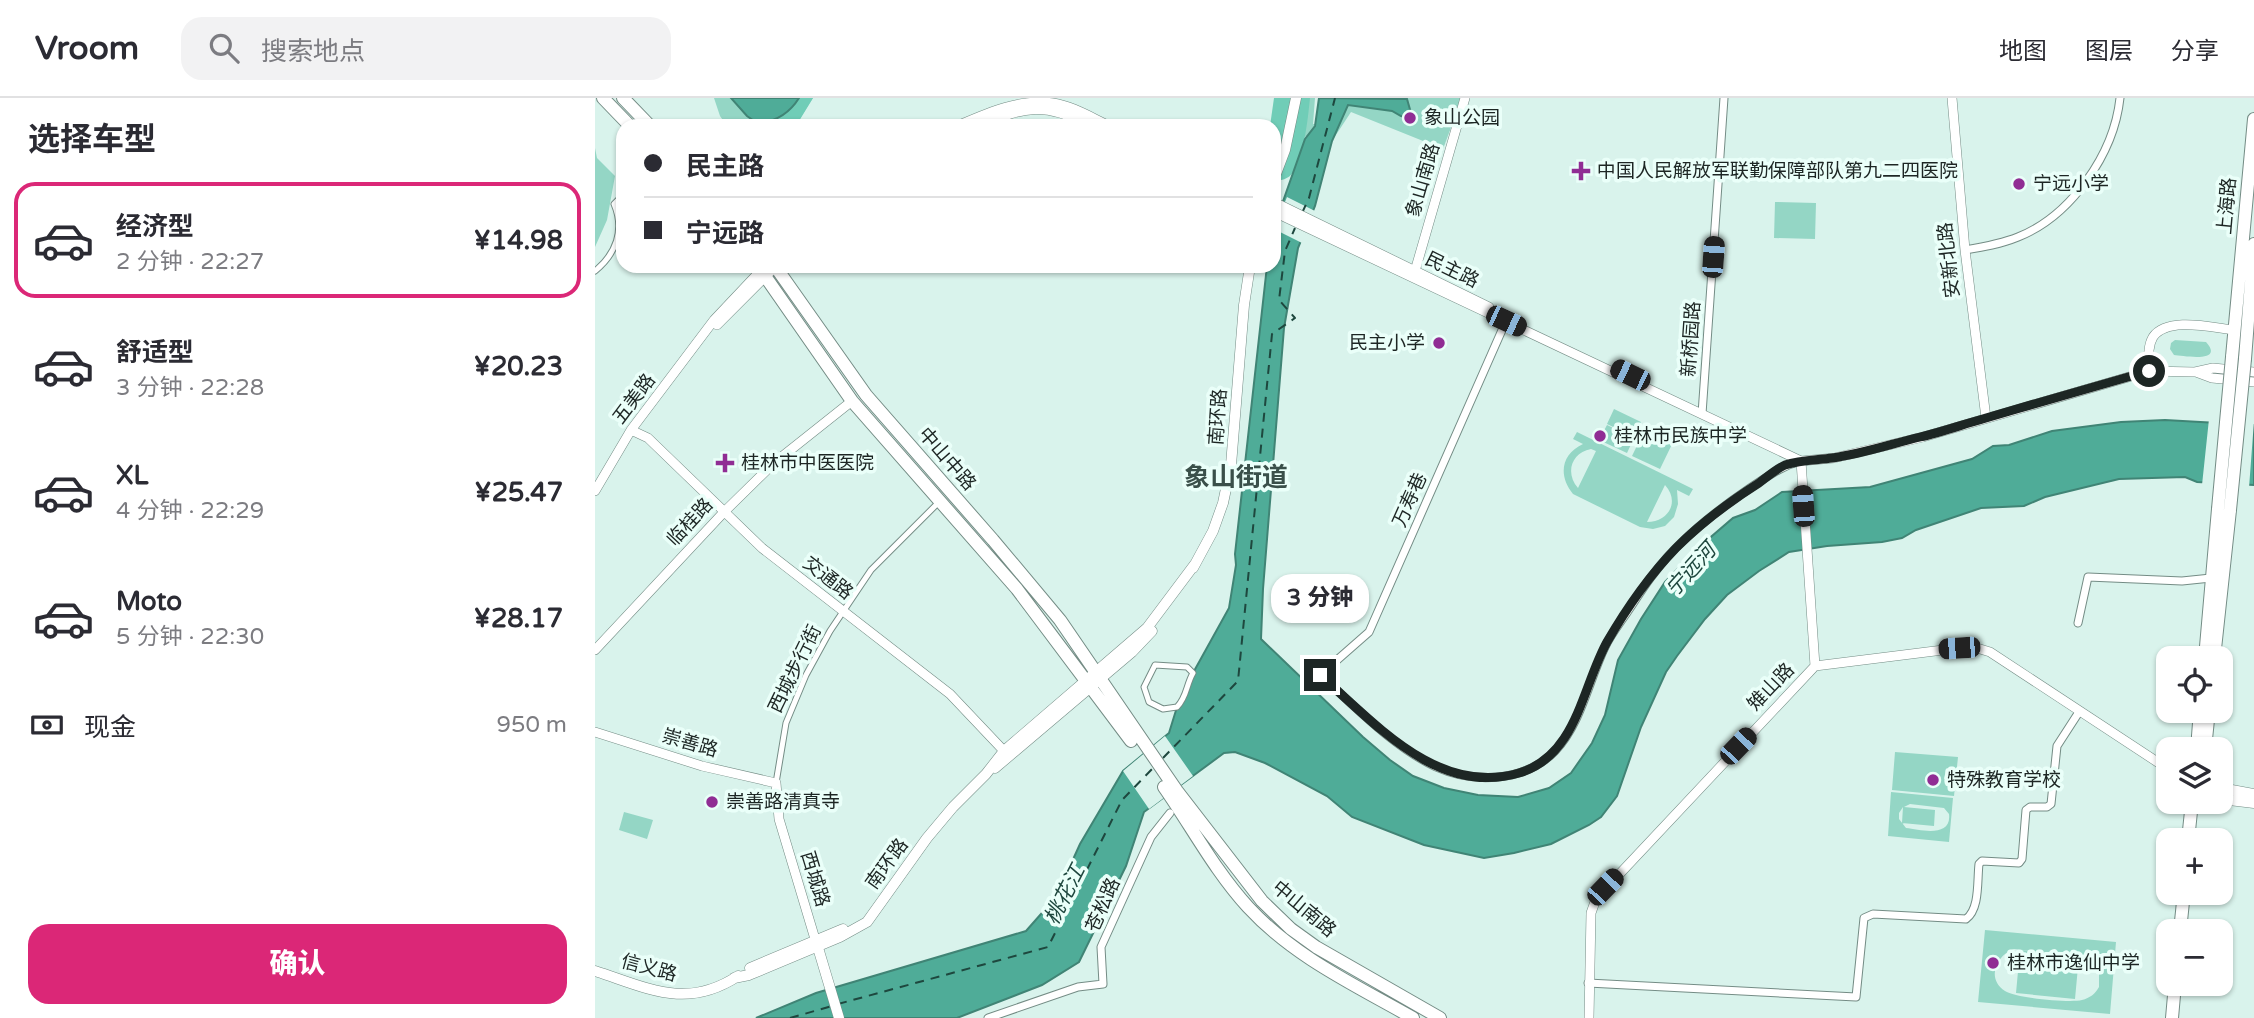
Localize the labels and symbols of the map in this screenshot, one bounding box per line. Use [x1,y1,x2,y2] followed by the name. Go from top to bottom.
[1424,107,1500,129] place label: 象山公园
[1402,110,1418,126] marker: 象山公园
[1402,140,1444,220] street label: 象山南路
[1597,160,1958,182] place label: 中国人民解放军联勤保障部队第九二四医院
[1571,161,1591,181] marker: 中国人民解放军联勤保障部队第九二四医院
[2033,173,2109,195] place label: 宁远小学
[2011,176,2027,192] marker: 宁远小学
[2214,177,2240,235] street label: 上海路
[1934,221,1964,299] street label: 安新北路
[1702,235,1725,279] car
[1422,248,1482,292] street label: 民主路
[1677,300,1705,378] street label: 新桥园路
[1483,303,1530,339] car
[1349,332,1425,354] place label: 民主小学
[1431,335,1447,351] marker: 民主小学
[2133,355,2165,387] route start
[1607,356,1654,394] car
[608,370,660,428] street label: 五美路
[1205,388,1231,446] street label: 南环路
[914,423,980,495] street label: 中山中路
[1614,425,1747,447] place label: 桂林市民族中学
[1592,428,1608,444] marker: 桂林市民族中学
[741,452,874,474] place label: 桂林市中医医院
[715,453,735,473] marker: 桂林市中医医院
[1184,462,1288,493] district label: 象山街道
[1388,469,1432,531] street label: 万寿巷
[1792,484,1815,528] car
[663,494,717,550] street label: 临桂路
[1661,535,1724,602] water label: 宁远河
[799,552,857,604] street label: 交通路
[1271,574,1369,622] callout: 3 分钟
[764,621,826,717] street label: 西城步行街
[1938,636,1981,660] car
[1304,659,1336,691] route end
[1743,659,1799,715] street label: 雉山路
[1716,724,1761,768] car
[660,725,720,761] street label: 崇善路
[1947,769,2061,791] place label: 特殊教育学校
[1925,772,1941,788] marker: 特殊教育学校
[726,791,840,813] place label: 崇善路清真寺
[704,794,720,810] marker: 崇善路清真寺
[861,834,913,894] street label: 南环路
[796,849,834,909] street label: 西城路
[1040,859,1091,929] water label: 桃花江
[1583,865,1628,909] car
[1081,874,1125,936] street label: 苍松路
[1268,876,1340,942] street label: 中山南路
[619,950,679,986] street label: 信义路
[2007,952,2140,974] place label: 桂林市逸仙中学
[1985,955,2001,971] marker: 桂林市逸仙中学

